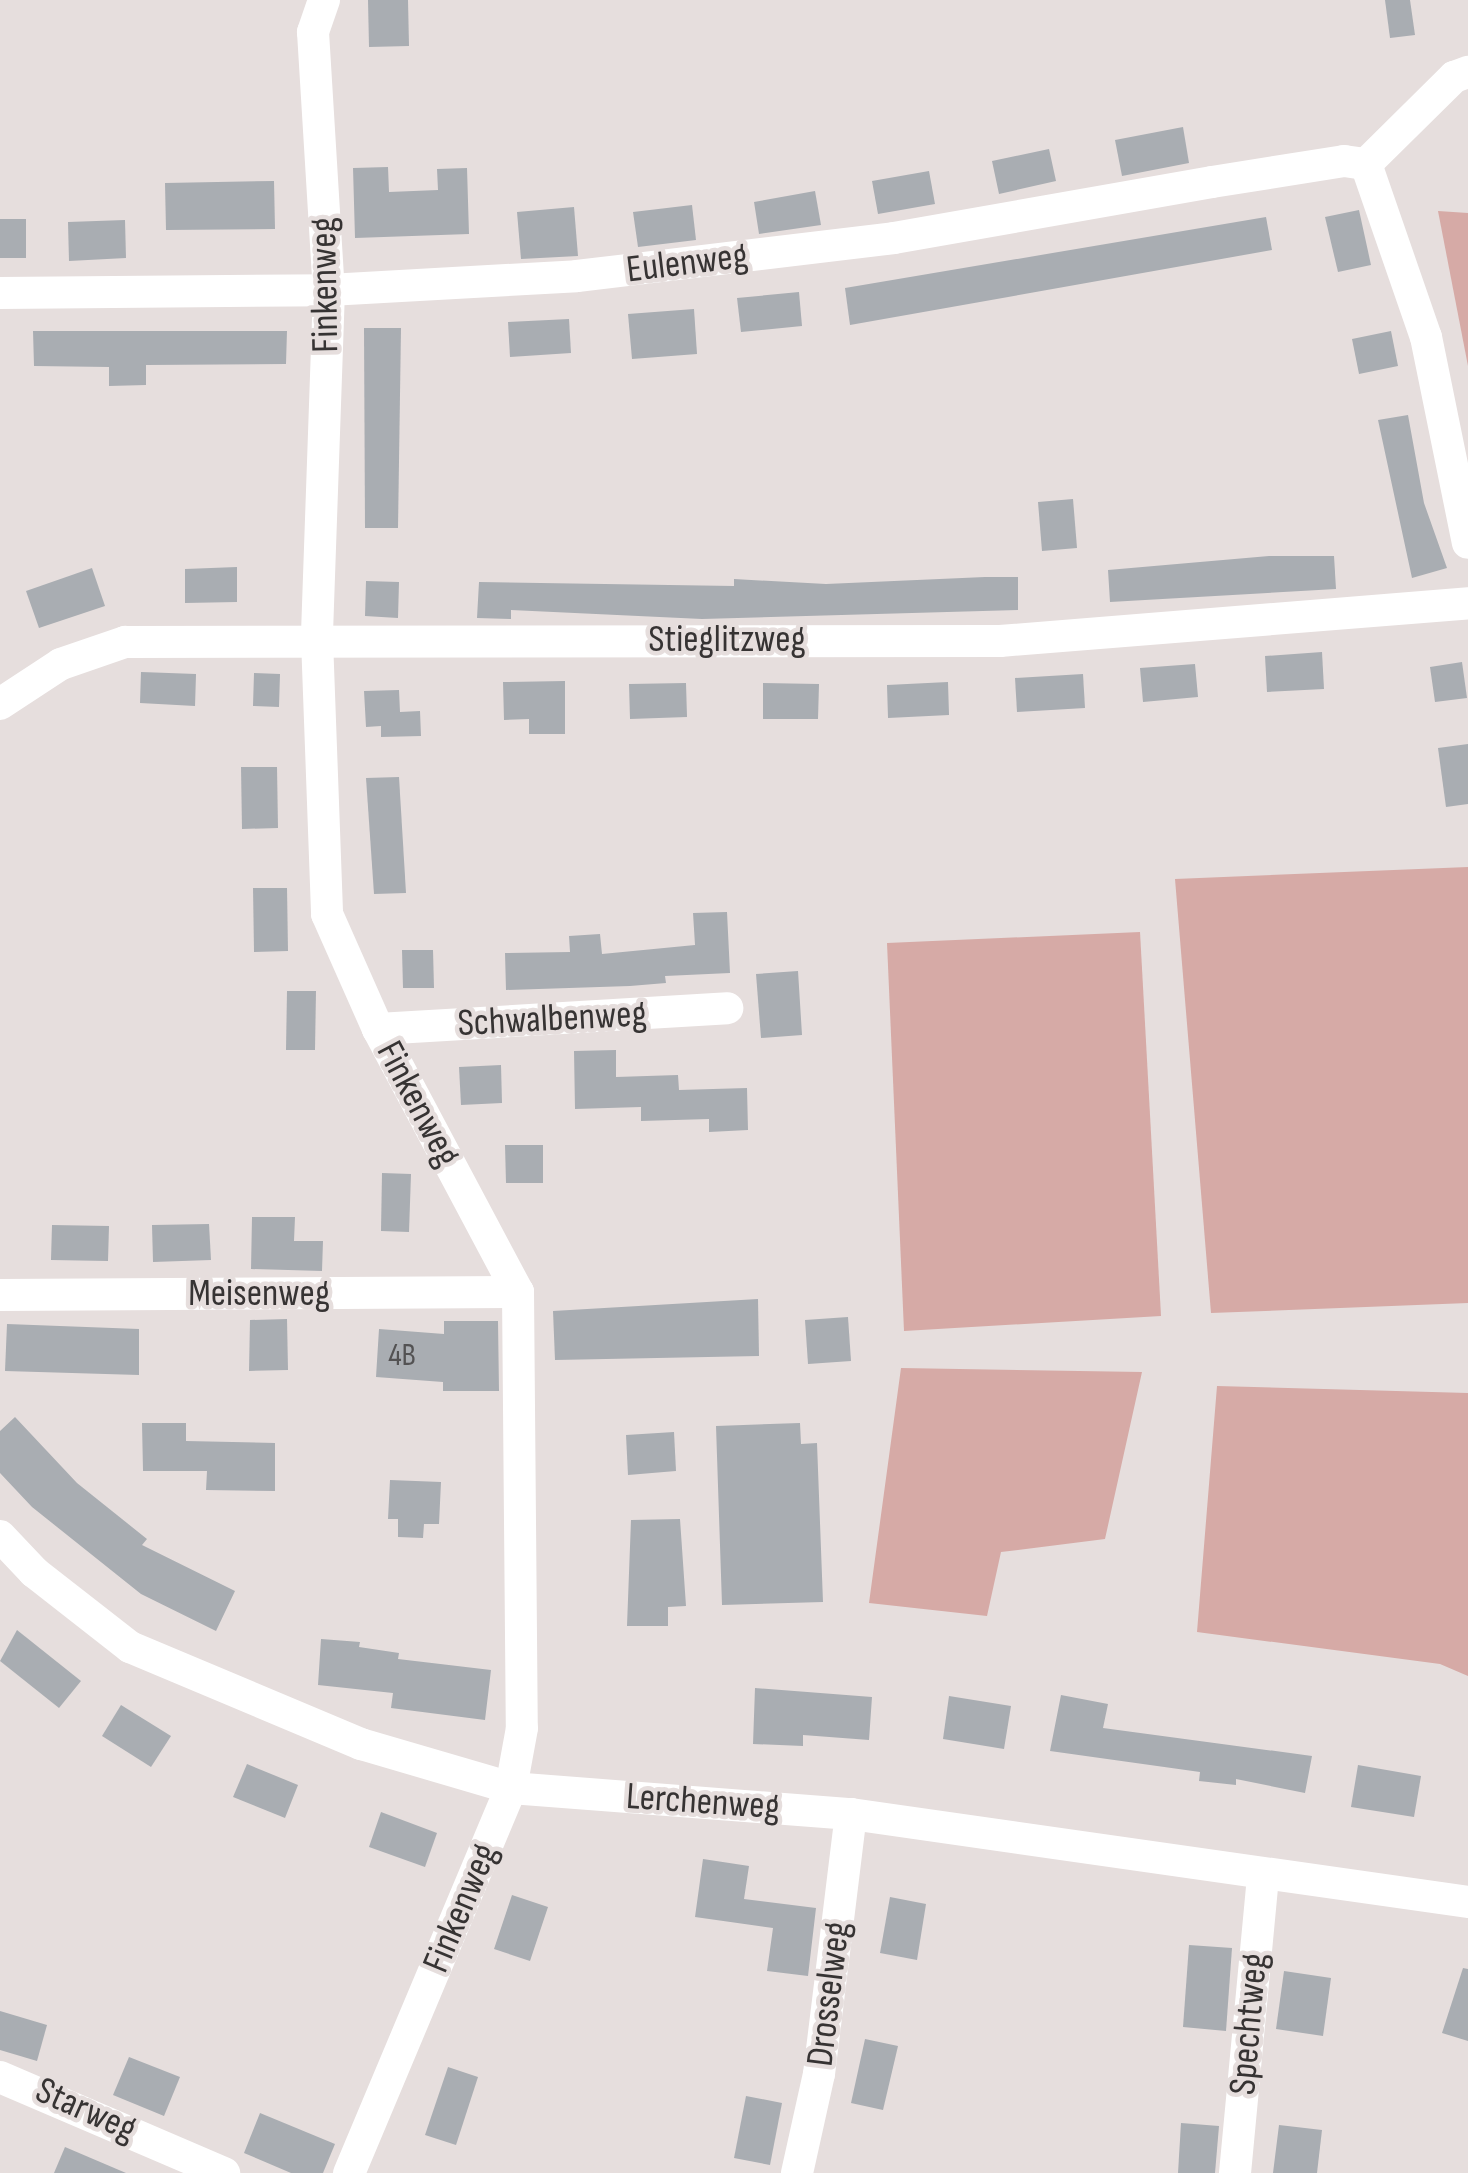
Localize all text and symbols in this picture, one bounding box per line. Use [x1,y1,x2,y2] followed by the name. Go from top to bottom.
[301,217,349,353] street label: Finkenweg
[624,233,750,293] street label: Eulenweg
[648,617,806,663] street label: Stieglitzweg
[456,991,648,1047] street label: Schwalbenweg
[366,1034,470,1174] street label: Finkenweg
[188,1271,330,1317] street label: Meisenweg
[388,1337,416,1375] house number: 4B
[625,1774,781,1830] street label: Lerchenweg
[414,1837,508,1979] street label: Finkenweg
[797,1919,861,2069] street label: Drosselweg
[1220,1951,1278,2097] street label: Spechtweg
[29,2068,143,2152] street label: Starweg

